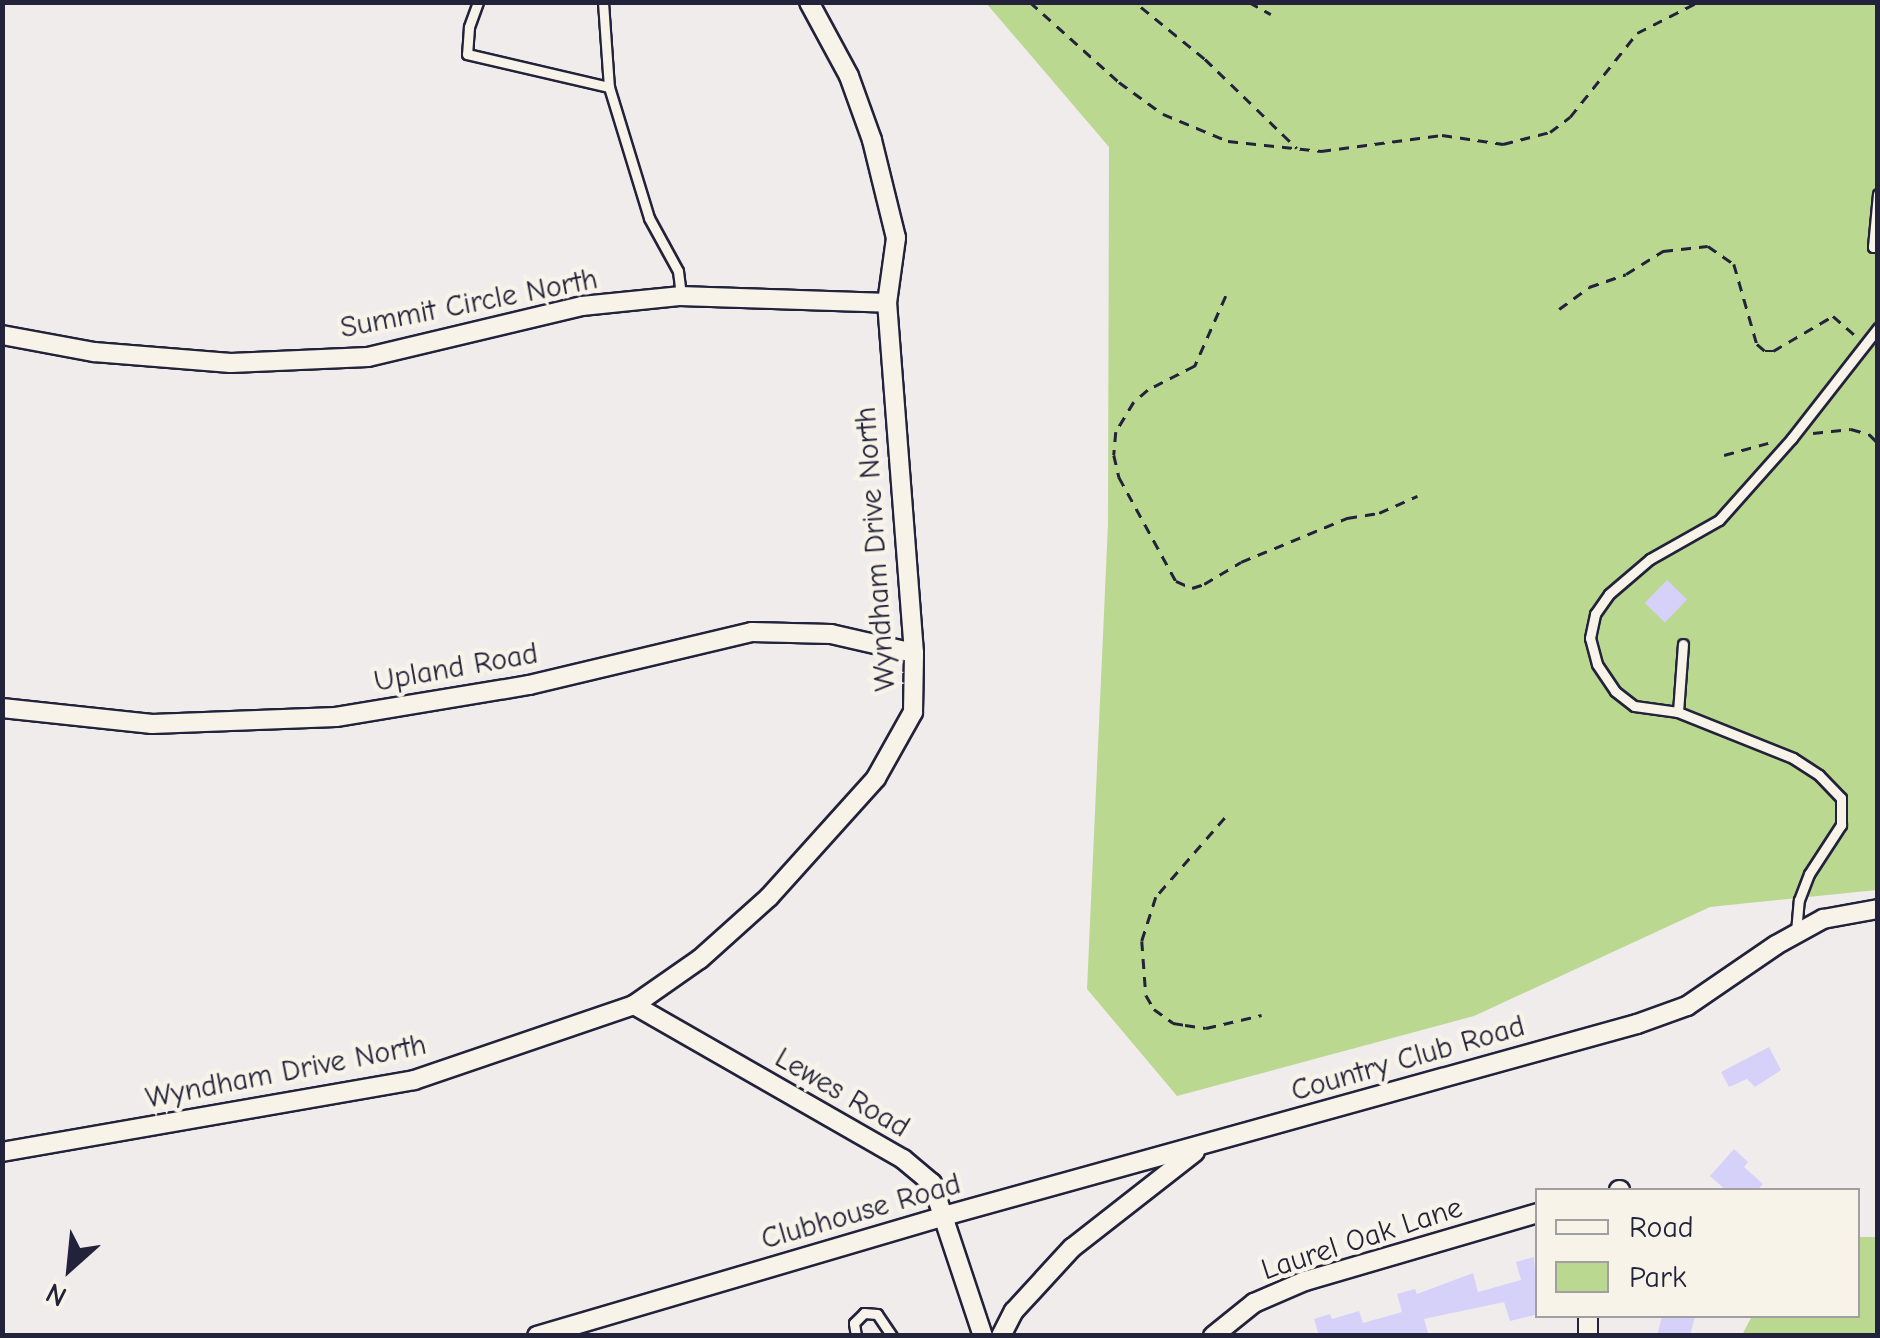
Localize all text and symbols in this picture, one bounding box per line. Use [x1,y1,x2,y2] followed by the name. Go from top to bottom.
[337,261,601,347] street label: Summit Circle North
[848,406,904,692] street label: Wyndham Drive North
[371,636,541,700] street label: Upland Road
[1287,1008,1529,1110] street label: Country Club Road
[143,1027,429,1117] street label: Wyndham Drive North
[768,1040,916,1146] street label: Lewes Road
[757,1166,965,1258] street label: Clubhouse Road
[1535,1188,1860,1318] legend
[1257,1190,1467,1288] street label: Laurel Oak Lane
[1629,1210,1694,1245] text: Road
[20,1218,120,1318] north arrow
[1629,1260,1686,1295] text: Park
[41,1276,72,1313] text: N

